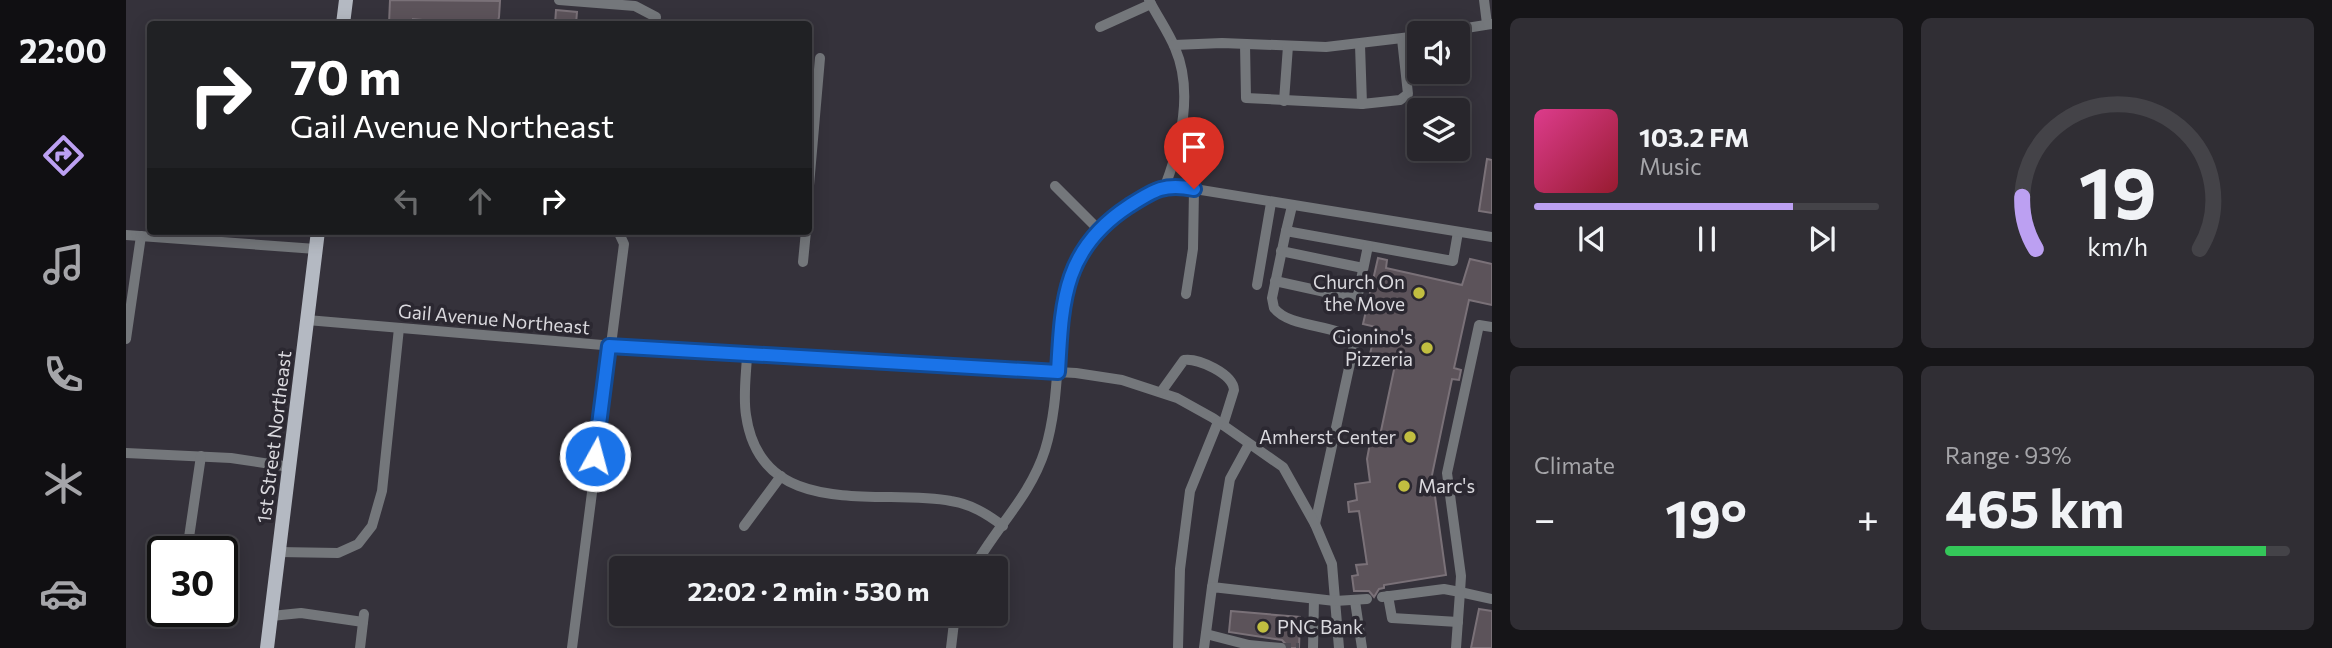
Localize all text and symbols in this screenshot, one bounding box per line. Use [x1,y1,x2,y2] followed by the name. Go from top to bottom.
[1407,21,1470,161] map controls
[1407,21,1470,84] button: sound
[19,30,107,70] text: 22:00
[290,45,401,105] text: 70 m
[175,49,266,140] icon: right
[1407,98,1470,161] button: layers
[290,105,614,145] text: Gail Avenue Northeast
[1164,117,1224,189] pin
[1639,121,1749,152] text: 103.2 FM
[1175,128,1213,166] icon: arrive
[39,131,88,180] icon: directions
[2079,146,2156,235] text: 19
[1639,152,1702,180] text: Music
[388,182,426,220] icon: left
[461,182,499,220] icon: ahead
[534,182,572,220] icon: right
[1573,220,1611,258] icon: previous
[1688,220,1726,258] icon: pause
[1803,220,1841,258] icon: next
[2087,231,2148,261] text: km/h
[39,240,88,289] icon: music
[1313,270,1405,315] place label: Church On the Move
[1411,285,1427,301] marker: Church On the Move
[397,299,591,338] street label: Gail Avenue Northeast
[1332,325,1413,370] place label: Gionino's Pizzeria
[1419,340,1435,356] marker: Gionino's Pizzeria
[252,349,296,525] street label: 1st Street Northeast
[39,350,88,399] icon: phone
[558,419,632,493] position arrow
[1259,425,1396,448] place label: Amherst Center
[1402,429,1418,445] marker: Amherst Center
[1945,441,2071,469] text: Range · 93%
[1534,451,1615,479] text: Climate
[39,459,88,508] icon: climate
[1418,474,1475,497] place label: Marc's
[1945,475,2124,539] text: 465 km
[1396,478,1412,494] marker: Marc's
[1665,485,1747,549] text: 19°
[1534,494,1556,541] text: −
[1857,494,1879,541] text: +
[147,536,238,627] speed limit sign: 30
[39,569,88,618] icon: car
[688,575,929,606] text: 22:02 · 2 min · 530 m
[1277,615,1363,638] place label: PNC Bank
[1255,619,1271,635] marker: PNC Bank

